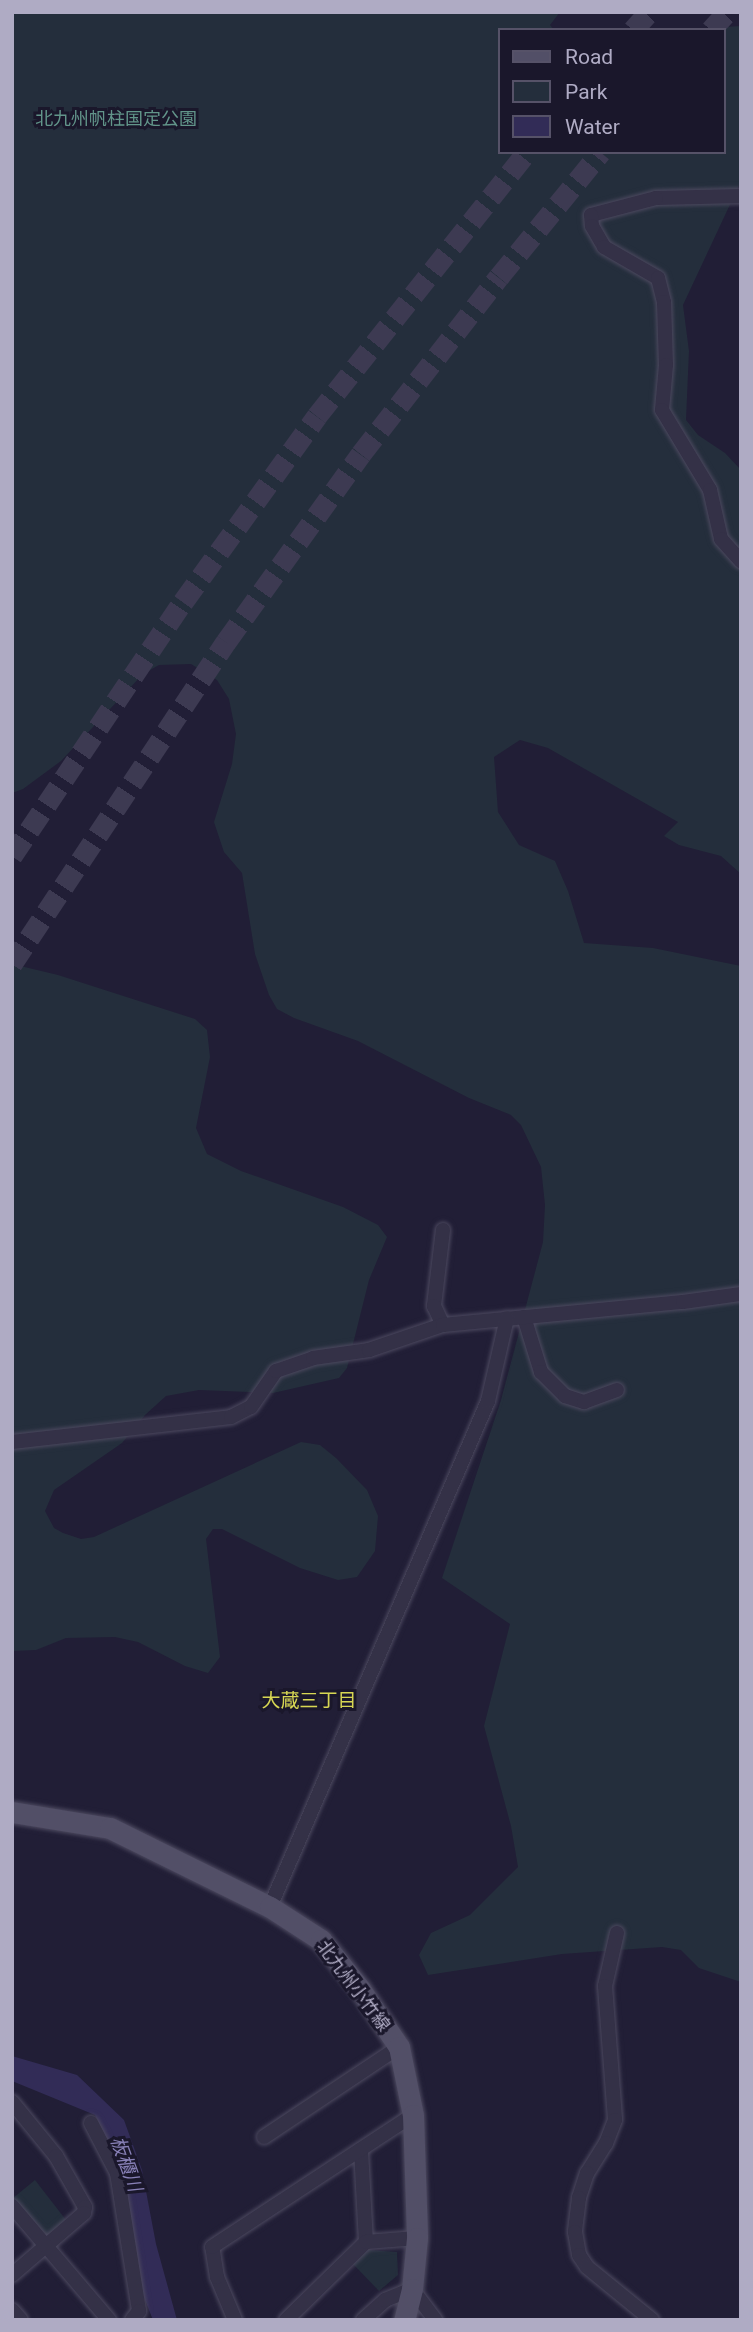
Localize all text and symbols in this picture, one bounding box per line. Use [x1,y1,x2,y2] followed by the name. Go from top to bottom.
[498,28,725,154] legend
[565,45,613,69] text: Road
[565,80,607,104] text: Park
[35,108,197,130] park label: 北九州帆柱国定公園
[565,115,620,139] text: Water
[262,1690,356,1712] district label: 大蔵三丁目
[312,1936,394,2036] street label: 北九州小竹線
[106,2133,146,2195] water label: 板櫃川

